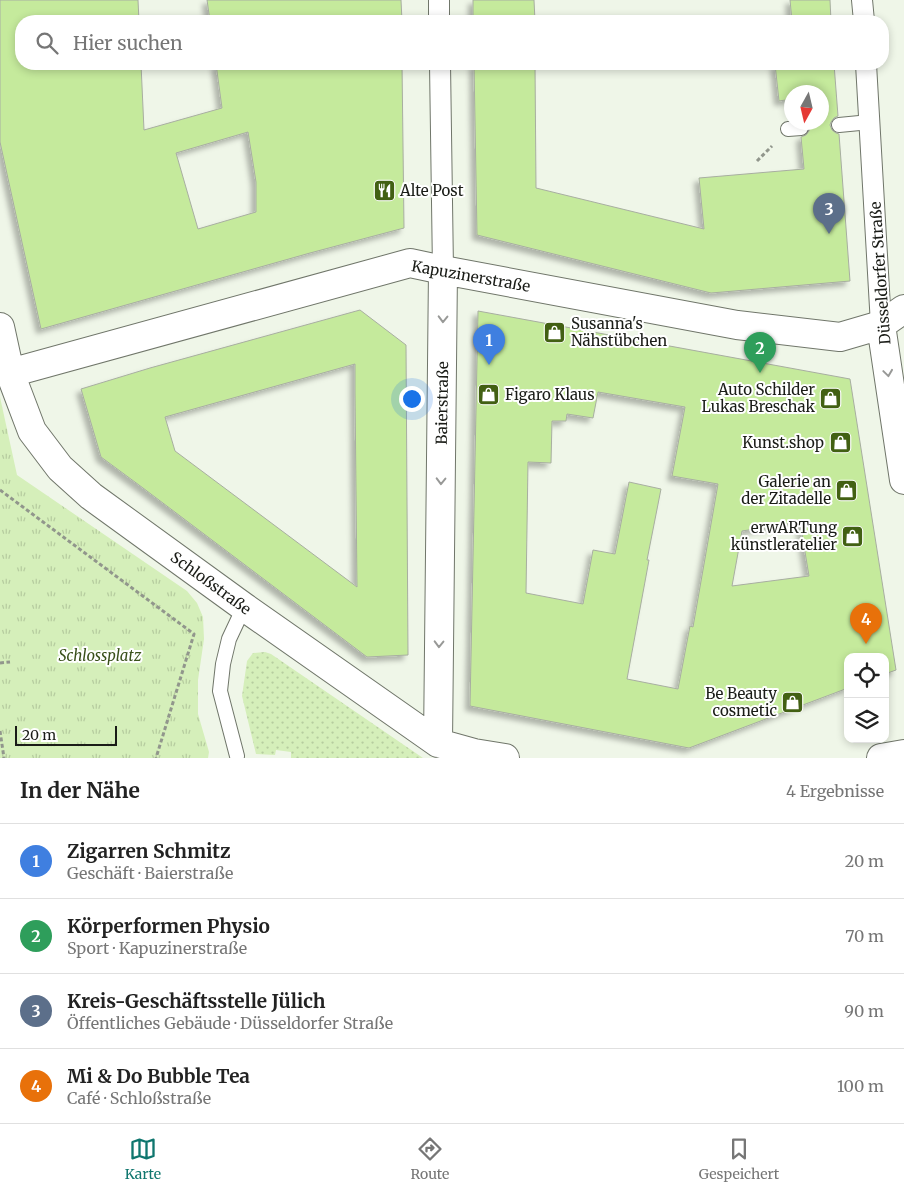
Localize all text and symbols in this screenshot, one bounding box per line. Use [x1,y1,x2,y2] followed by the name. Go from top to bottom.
[15,15,889,70] search box
[33,29,61,57] icon: search
[73,31,183,55] text: Hier suchen
[784,85,829,130] north arrow
[372,178,396,202] restaurant icon: Alte Post
[399,181,464,200] place label: Alte Post
[813,193,845,234] pin: 3
[866,201,894,345] street label: Düsseldorfer Straße
[410,256,532,296] street label: Kapuzinerstraße
[571,314,667,350] place label: Susanna's Nähstübchen
[438,316,448,323] one-way arrow
[543,320,567,344] shop icon: Susanna's Nähstübchen
[473,324,505,365] pin: 1
[744,332,776,373] pin: 2
[432,361,452,445] street label: Baierstraße
[883,369,893,377] one-way arrow
[702,380,815,416] place label: Auto Schilder Lukas Breschak
[477,382,501,406] shop icon: Figaro Klaus
[505,385,595,404] place label: Figaro Klaus
[399,386,425,412] your location
[819,386,843,410] shop icon: Auto Schilder Lukas Breschak
[828,430,852,454] shop icon: Kunst.shop
[742,433,824,452] place label: Kunst.shop
[741,472,831,508] place label: Galerie an der Zitadelle
[436,478,446,486] one-way arrow
[835,478,859,502] shop icon: Galerie an der Zitadelle
[731,518,837,554] place label: erwARTung künstleratelier
[841,524,865,548] shop icon: erwARTung künstleratelier
[167,547,255,619] street label: Schloßstraße
[850,603,882,644] pin: 4
[434,640,444,648] one-way arrow
[59,646,142,665] park label: Schlossplatz
[844,653,889,743] map controls
[844,653,889,698] button: locate
[705,684,777,720] place label: Be Beauty cosmetic
[781,690,805,714] shop icon: Be Beauty cosmetic
[844,698,889,743] button: layers
[15,723,118,746] scale bar
[22,726,56,744] text: 20 m
[20,777,140,804] text: In der Nähe
[786,781,884,801] text: 4 Ergebnisse
[67,839,230,863] text: Zigarren Schmitz
[32,851,40,871] text: 1
[845,851,884,871] text: 20 m
[67,863,233,883] text: Geschäft · Baierstraße
[67,914,270,938] text: Körperformen Physio
[31,926,41,946] text: 2
[845,926,884,946] text: 70 m
[67,938,247,958] text: Sport · Kapuzinerstraße
[67,989,325,1013] text: Kreis-Geschäftsstelle Jülich
[31,1001,41,1021] text: 3
[844,1001,884,1021] text: 90 m
[67,1013,393,1033] text: Öffentliches Gebäude · Düsseldorfer Straße
[67,1064,250,1088] text: Mi & Do Bubble Tea
[31,1076,41,1096] text: 4
[837,1076,884,1096] text: 100 m
[67,1088,211,1108] text: Café · Schloßstraße
[125,1135,161,1183] tab: Karte
[410,1135,449,1183] tab: Route
[699,1135,779,1183] tab: Gespeichert

